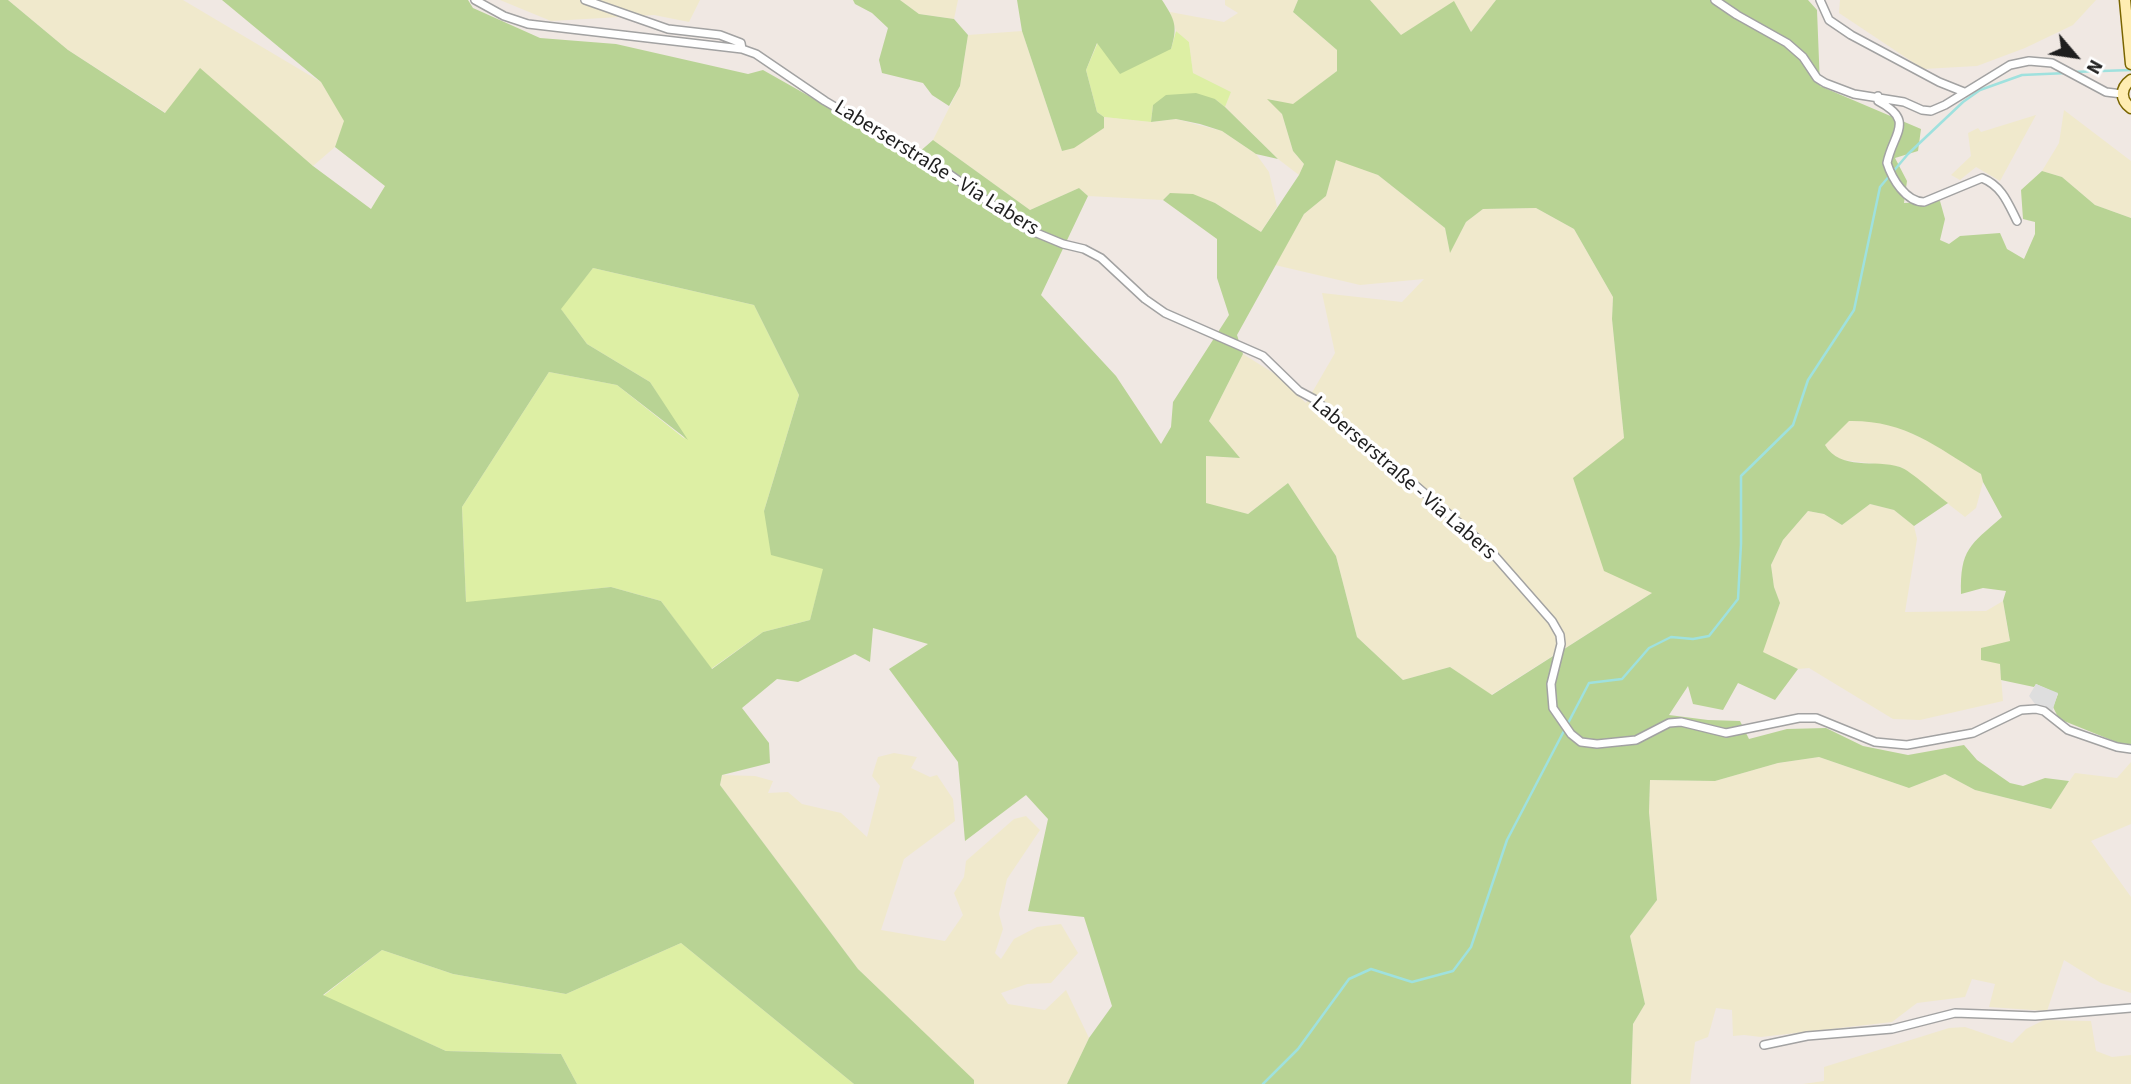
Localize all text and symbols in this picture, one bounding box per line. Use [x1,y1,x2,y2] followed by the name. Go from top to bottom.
[2040,21,2110,91] north arrow
[2079,54,2109,78] text: N
[829,96,1043,242] street label: Laberserstraße - Via Labers
[1306,392,1500,566] street label: Laberserstraße - Via Labers

